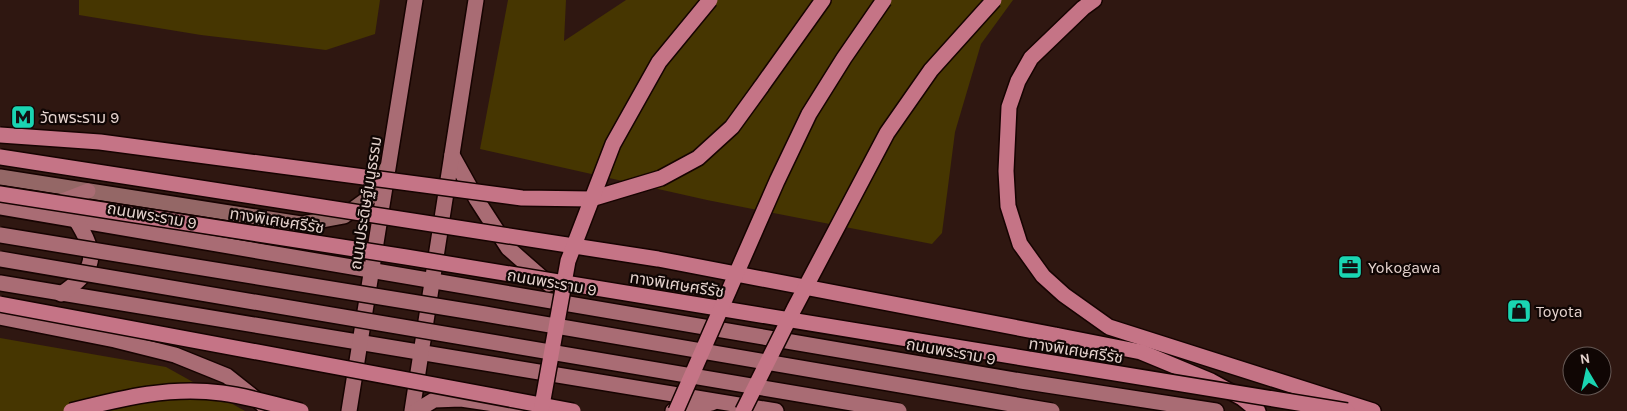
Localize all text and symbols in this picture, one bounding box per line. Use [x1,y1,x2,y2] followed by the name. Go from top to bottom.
[10,104,36,130] metro station icon: วัดพระราม 9
[40,108,119,127] place label: วัดพระราม 9
[346,135,385,271] street label: ถนนประดิษฐ์มนูธรรม
[106,198,198,233] street label: ถนนพระราม 9
[228,204,325,237] street label: ทางพิเศษศรีรัช
[1337,254,1363,280] office icon: Yokogawa
[1368,258,1440,277] place label: Yokogawa
[506,265,598,300] street label: ถนนพระราม 9
[628,268,725,301] street label: ทางพิเศษศรีรัช
[1506,298,1532,324] shop icon: Toyota
[1536,302,1583,321] place label: Toyota
[905,334,997,369] street label: ถนนพระราม 9
[1027,334,1124,367] street label: ทางพิเศษศรีรัช
[1562,346,1612,396] north arrow
[1579,349,1591,368] text: N

